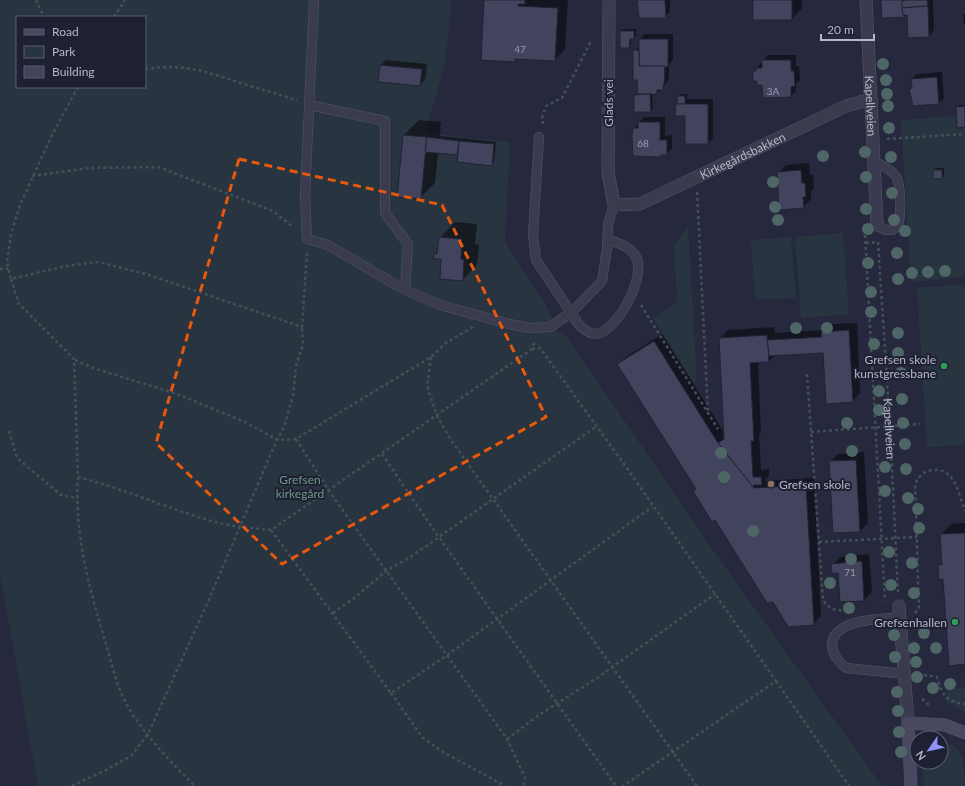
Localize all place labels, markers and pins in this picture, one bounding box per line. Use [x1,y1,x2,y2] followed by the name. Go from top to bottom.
[854,352,936,381] place label: Grefsen skole kunstgressbane
[939,361,949,371] marker: Grefsen skole kunstgressbane
[779,477,851,492] place label: Grefsen skole
[766,479,776,489] marker: Grefsen skole
[874,615,947,630] place label: Grefsenhallen
[950,617,960,627] marker: Grefsenhallen

